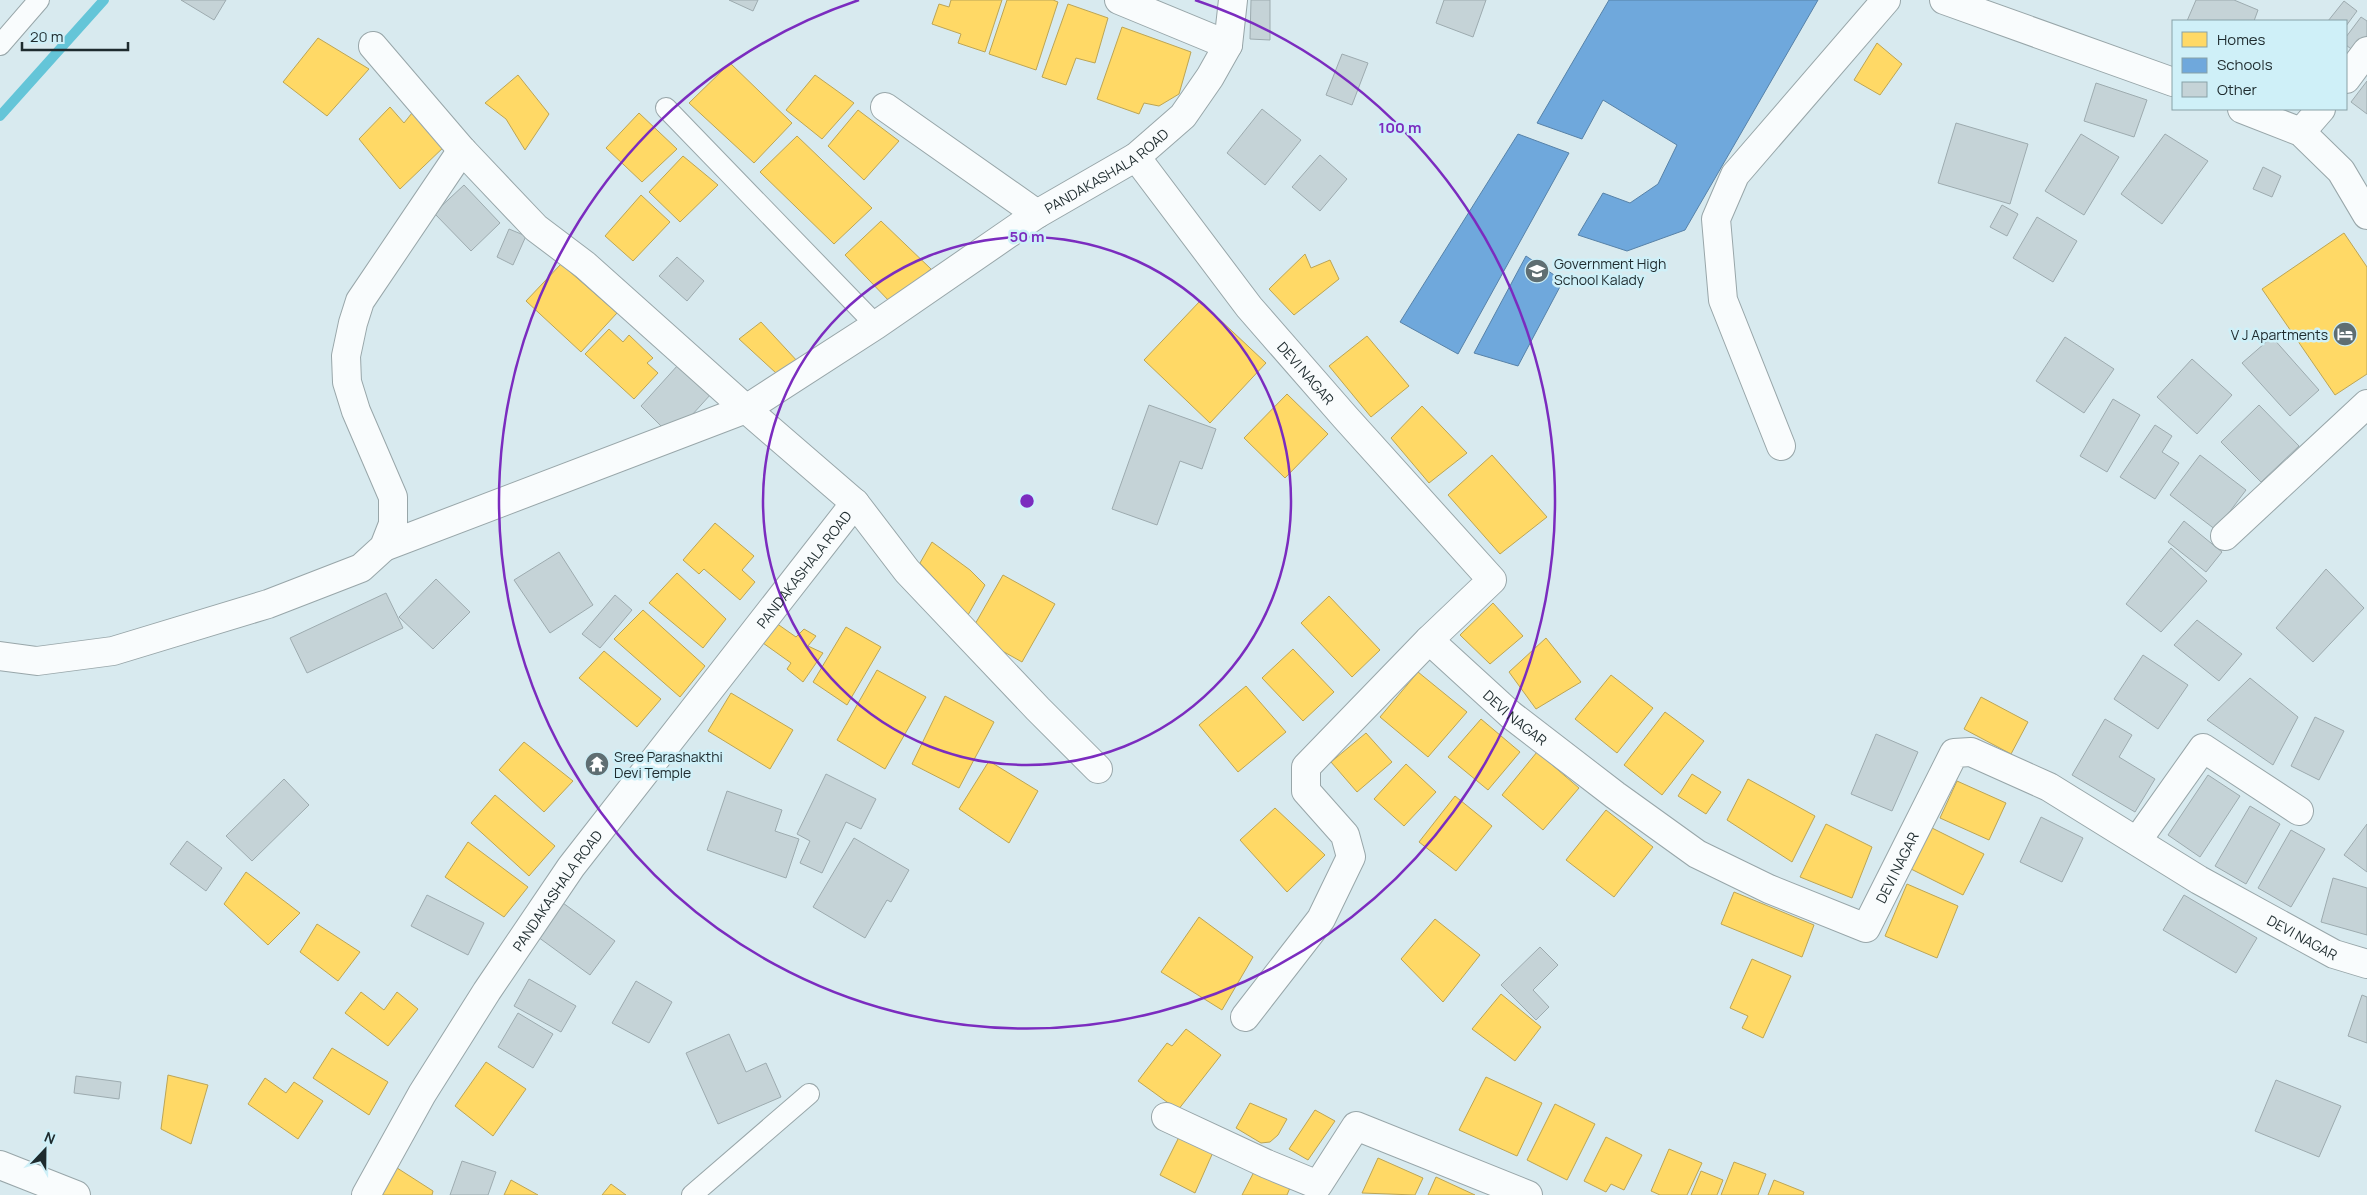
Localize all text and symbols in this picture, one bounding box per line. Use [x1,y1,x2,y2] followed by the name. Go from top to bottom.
[22,20,129,52] scale bar
[2172,20,2347,110] legend
[30,26,63,47] text: 20 m
[2217,29,2266,50] text: Homes
[2217,54,2273,75] text: Schools
[2217,79,2258,100] text: Other
[1379,117,1421,138] text: 100 m
[1041,124,1172,217] street label: PANDAKASHALA ROAD
[1009,226,1045,247] text: 50 m
[1554,254,1666,289] place label: Government High School Kalady
[1524,258,1550,284] school or university icon: Government High School Kalady
[2332,321,2358,347] hotel icon: V J Apartments
[2231,325,2328,344] place label: V J Apartments
[1274,337,1339,408] street label: DEVI NAGAR
[1018,492,1036,510] centre of rings
[752,506,855,632] street label: PANDAKASHALA ROAD
[1480,685,1551,749] street label: DEVI NAGAR
[614,747,723,782] place label: Sree Parashakthi Devi Temple
[584,751,610,777] temple icon: Sree Parashakthi Devi Temple
[508,826,606,954] street label: PANDAKASHALA ROAD
[1871,828,1923,906] street label: DEVI NAGAR
[2264,910,2341,964] street label: DEVI NAGAR
[20,1125,70,1175] north arrow
[42,1127,58,1148] text: N

